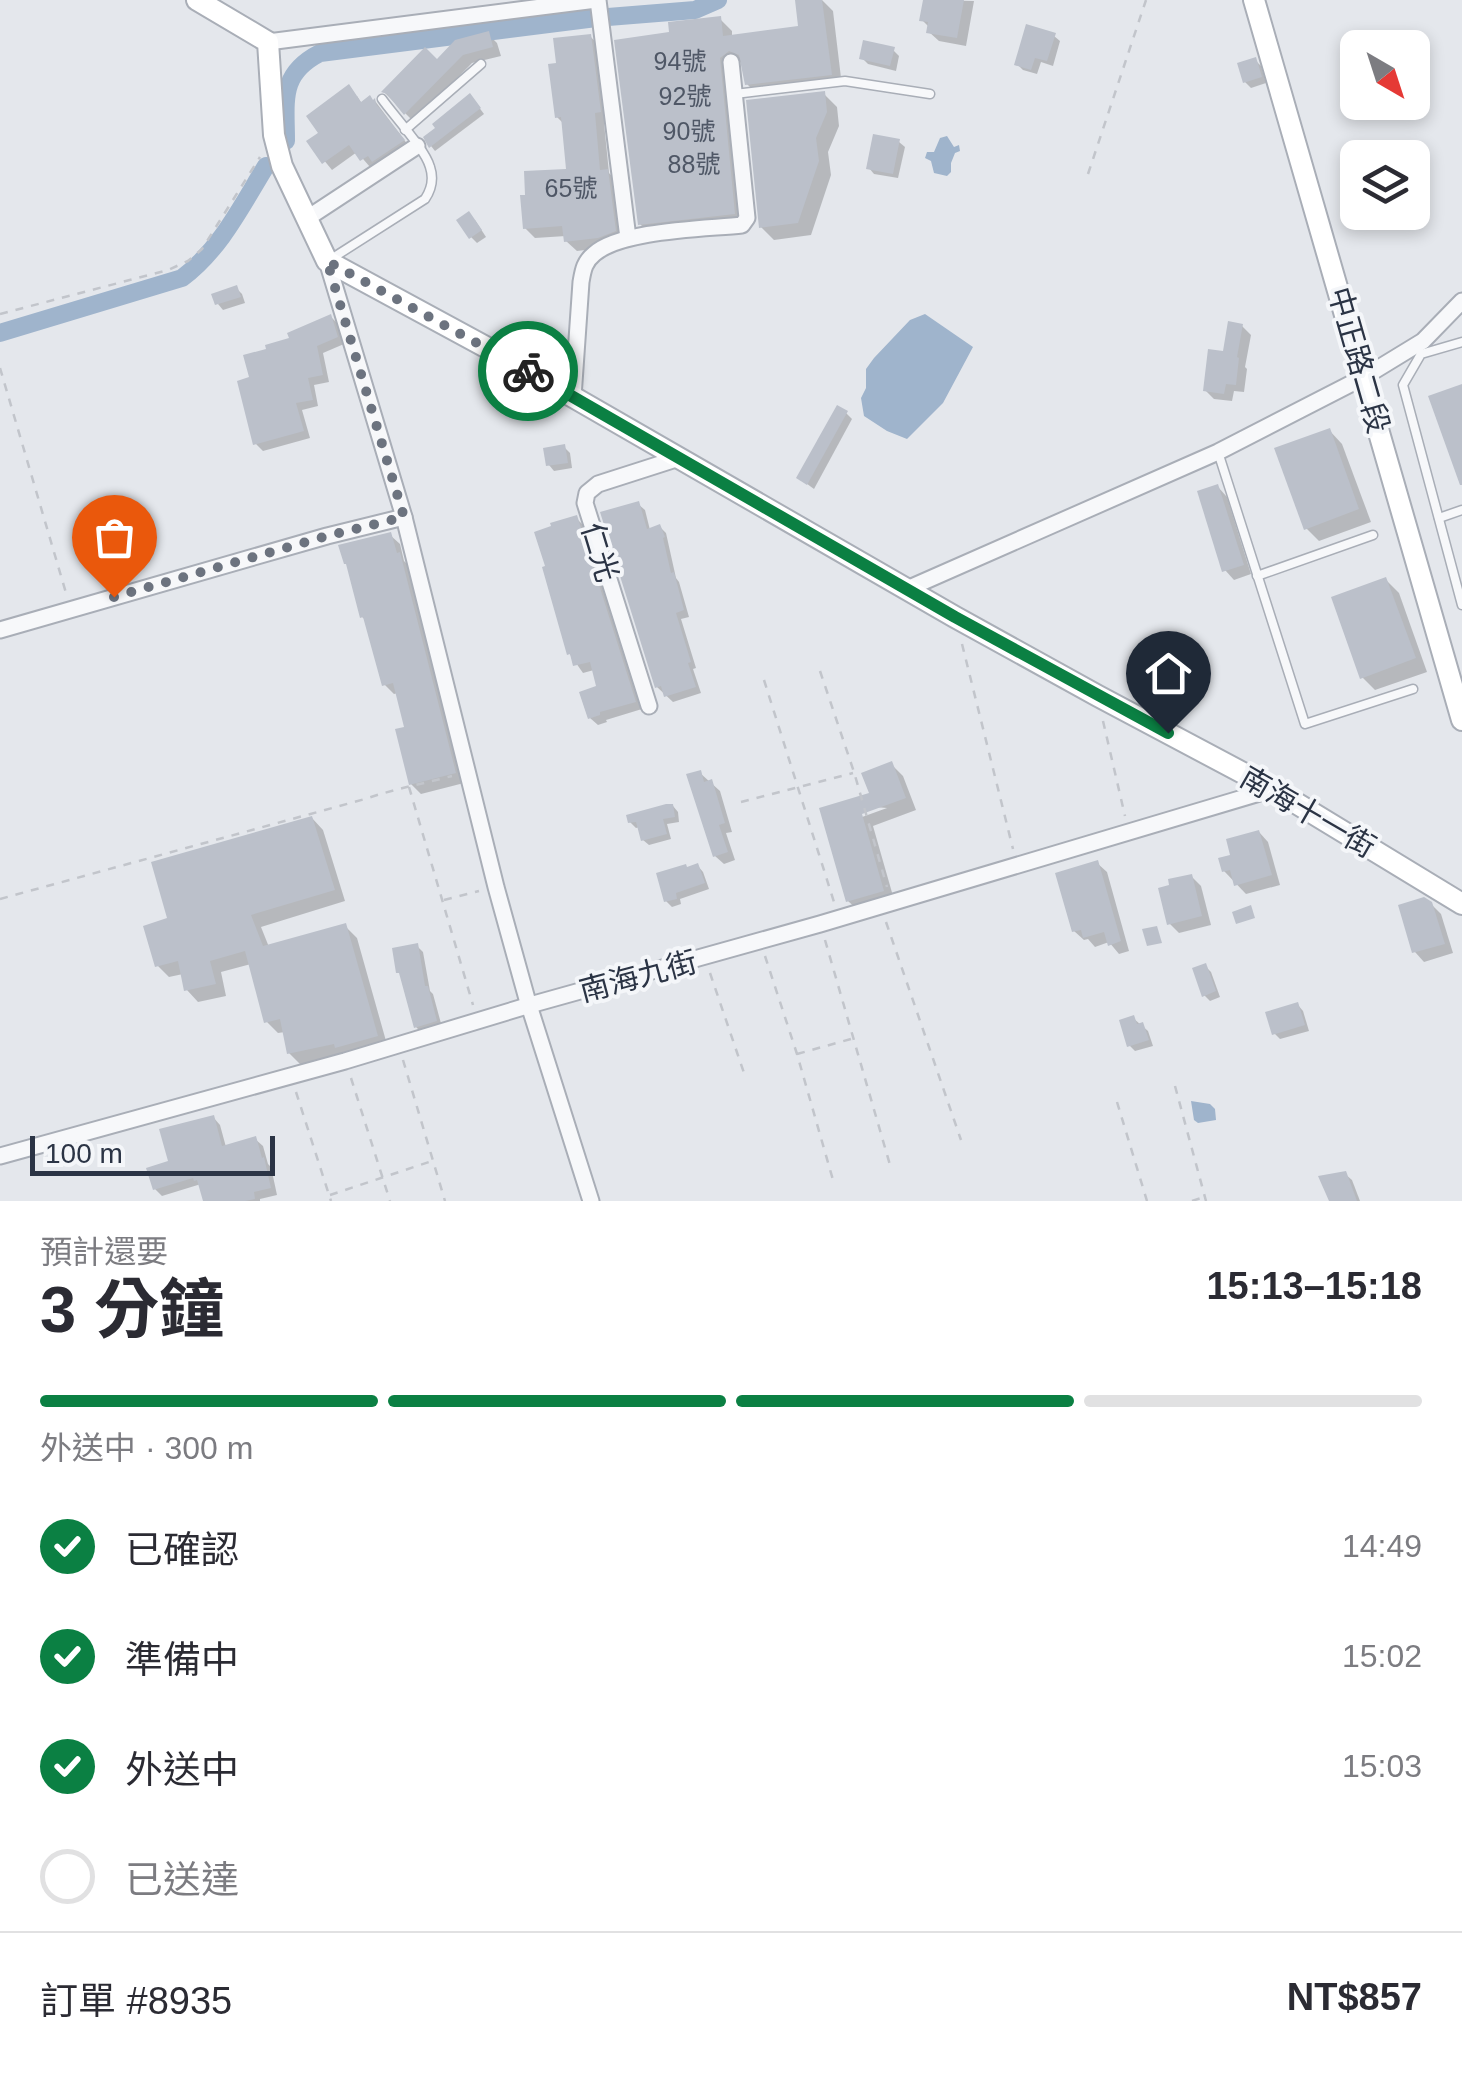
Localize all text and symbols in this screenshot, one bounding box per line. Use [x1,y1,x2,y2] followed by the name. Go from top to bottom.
[1340,30,1430,120] north arrow
[1340,30,1430,230] map controls
[654,47,706,75] house number: 94號
[659,82,711,110] house number: 92號
[663,117,715,145] house number: 90號
[1340,140,1430,230] button: layers
[668,150,720,178] house number: 88號
[545,174,597,202] house number: 65號
[1322,283,1396,437] street label: 中正路二段
[478,321,578,421] courier
[501,344,556,399] icon: bike
[72,495,157,598] pin
[87,510,142,565] icon: bag
[575,518,625,586] street label: 仁光
[1126,631,1211,734] pin
[1141,646,1196,701] icon: home
[1235,760,1381,864] street label: 南海十一街
[576,945,700,1007] street label: 南海九街
[30,1131,275,1176] scale bar
[45,1138,123,1169] text: 100 m
[40,1234,168,1270] text: 預計還要
[1206,1265,1422,1307] text: 15:13–15:18
[40,1273,224,1346] text: 3 分鐘
[40,1430,253,1466] text: 外送中 · 300 m
[40,1519,95,1574] icon: check
[1342,1528,1422,1564] text: 14:49
[125,1529,239,1571] text: 已確認
[40,1629,95,1684] icon: check
[1342,1638,1422,1674] text: 15:02
[125,1639,239,1681] text: 準備中
[40,1739,95,1794] icon: check
[1342,1748,1422,1784] text: 15:03
[125,1749,239,1791] text: 外送中
[125,1859,239,1901] text: 已送達
[1287,1976,1422,2018] text: NT$857
[40,1980,232,2022] text: 訂單 #8935

